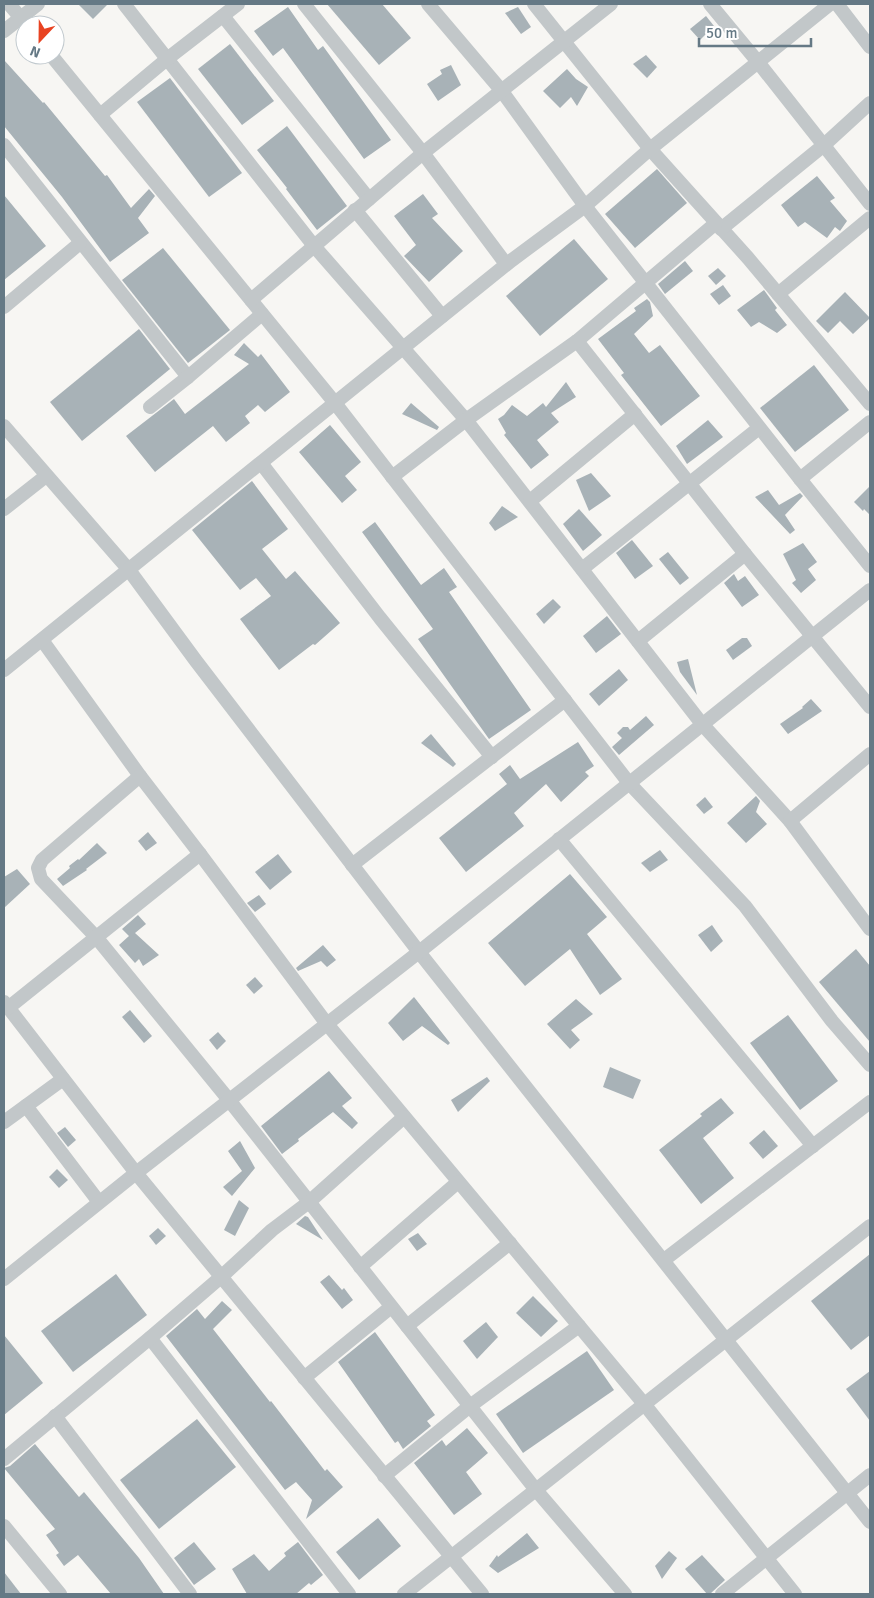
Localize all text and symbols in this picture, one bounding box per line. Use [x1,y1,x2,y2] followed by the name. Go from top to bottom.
[15,15,65,65] north arrow
[699,15,812,47] scale bar
[706,24,737,42] text: 50 m
[28,42,43,61] text: N

